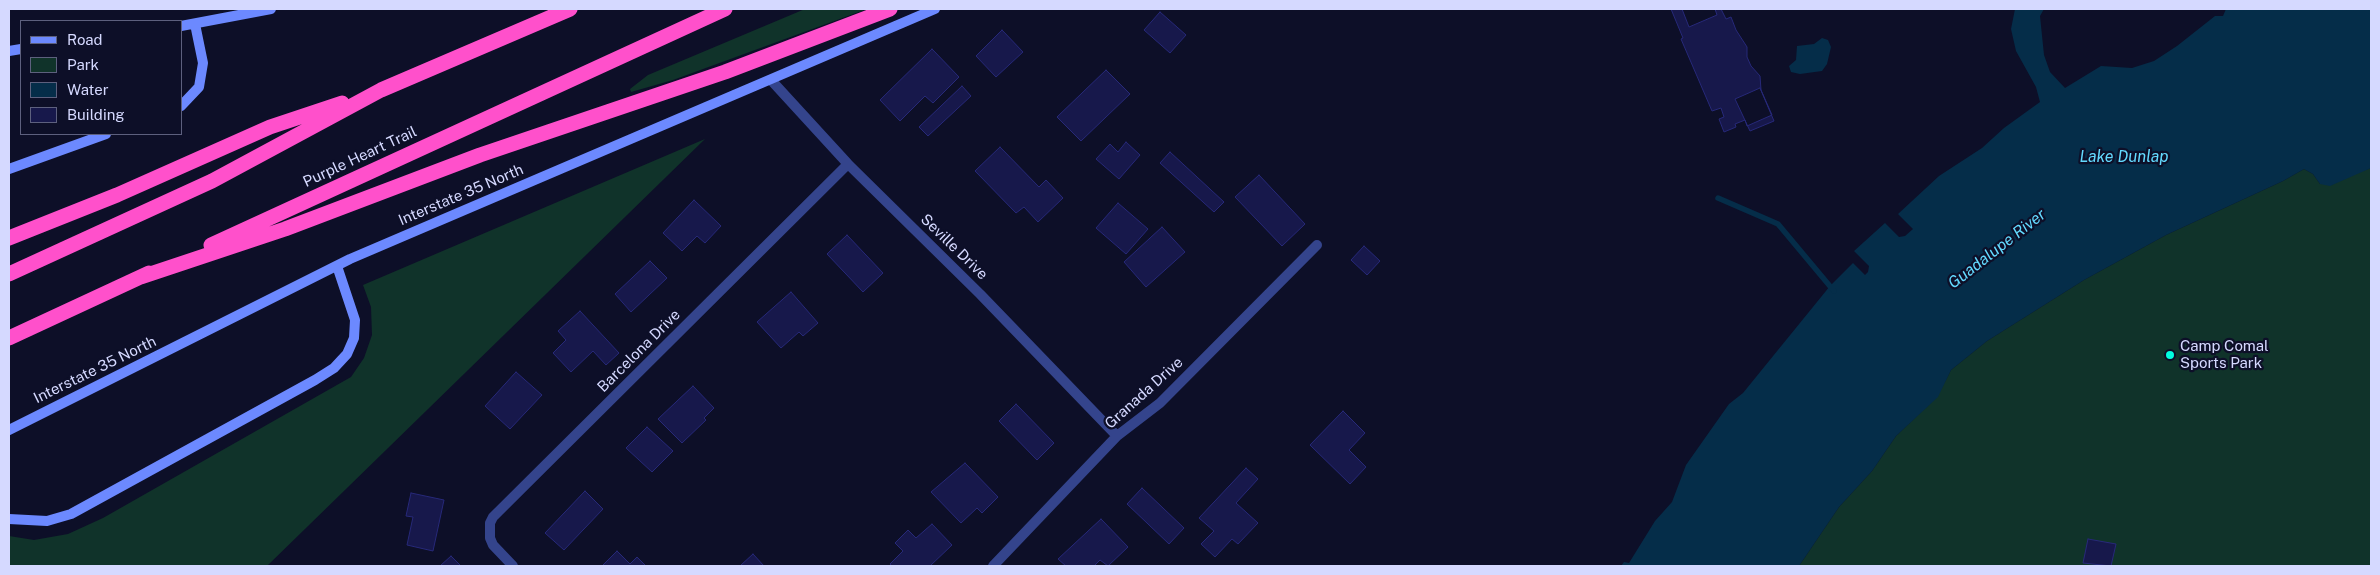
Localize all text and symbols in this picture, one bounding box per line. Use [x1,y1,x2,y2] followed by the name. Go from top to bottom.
[20,20,182,135] legend
[67,31,103,48] text: Road
[67,56,99,73] text: Park
[67,81,109,98] text: Water
[67,106,125,123] text: Building
[300,123,420,191] street label: Purple Heart Trail
[2079,147,2169,167] water label: Lake Dunlap
[396,161,526,229] street label: Interstate 35 North
[1944,205,2050,293] water label: Guadalupe River
[917,211,991,283] street label: Seville Drive
[594,306,684,396] street label: Barcelona Drive
[31,333,159,407] street label: Interstate 35 North
[2180,337,2269,372] place label: Camp Comal Sports Park
[2164,349,2176,361] marker: Camp Comal Sports Park
[1101,353,1187,433] street label: Granada Drive

